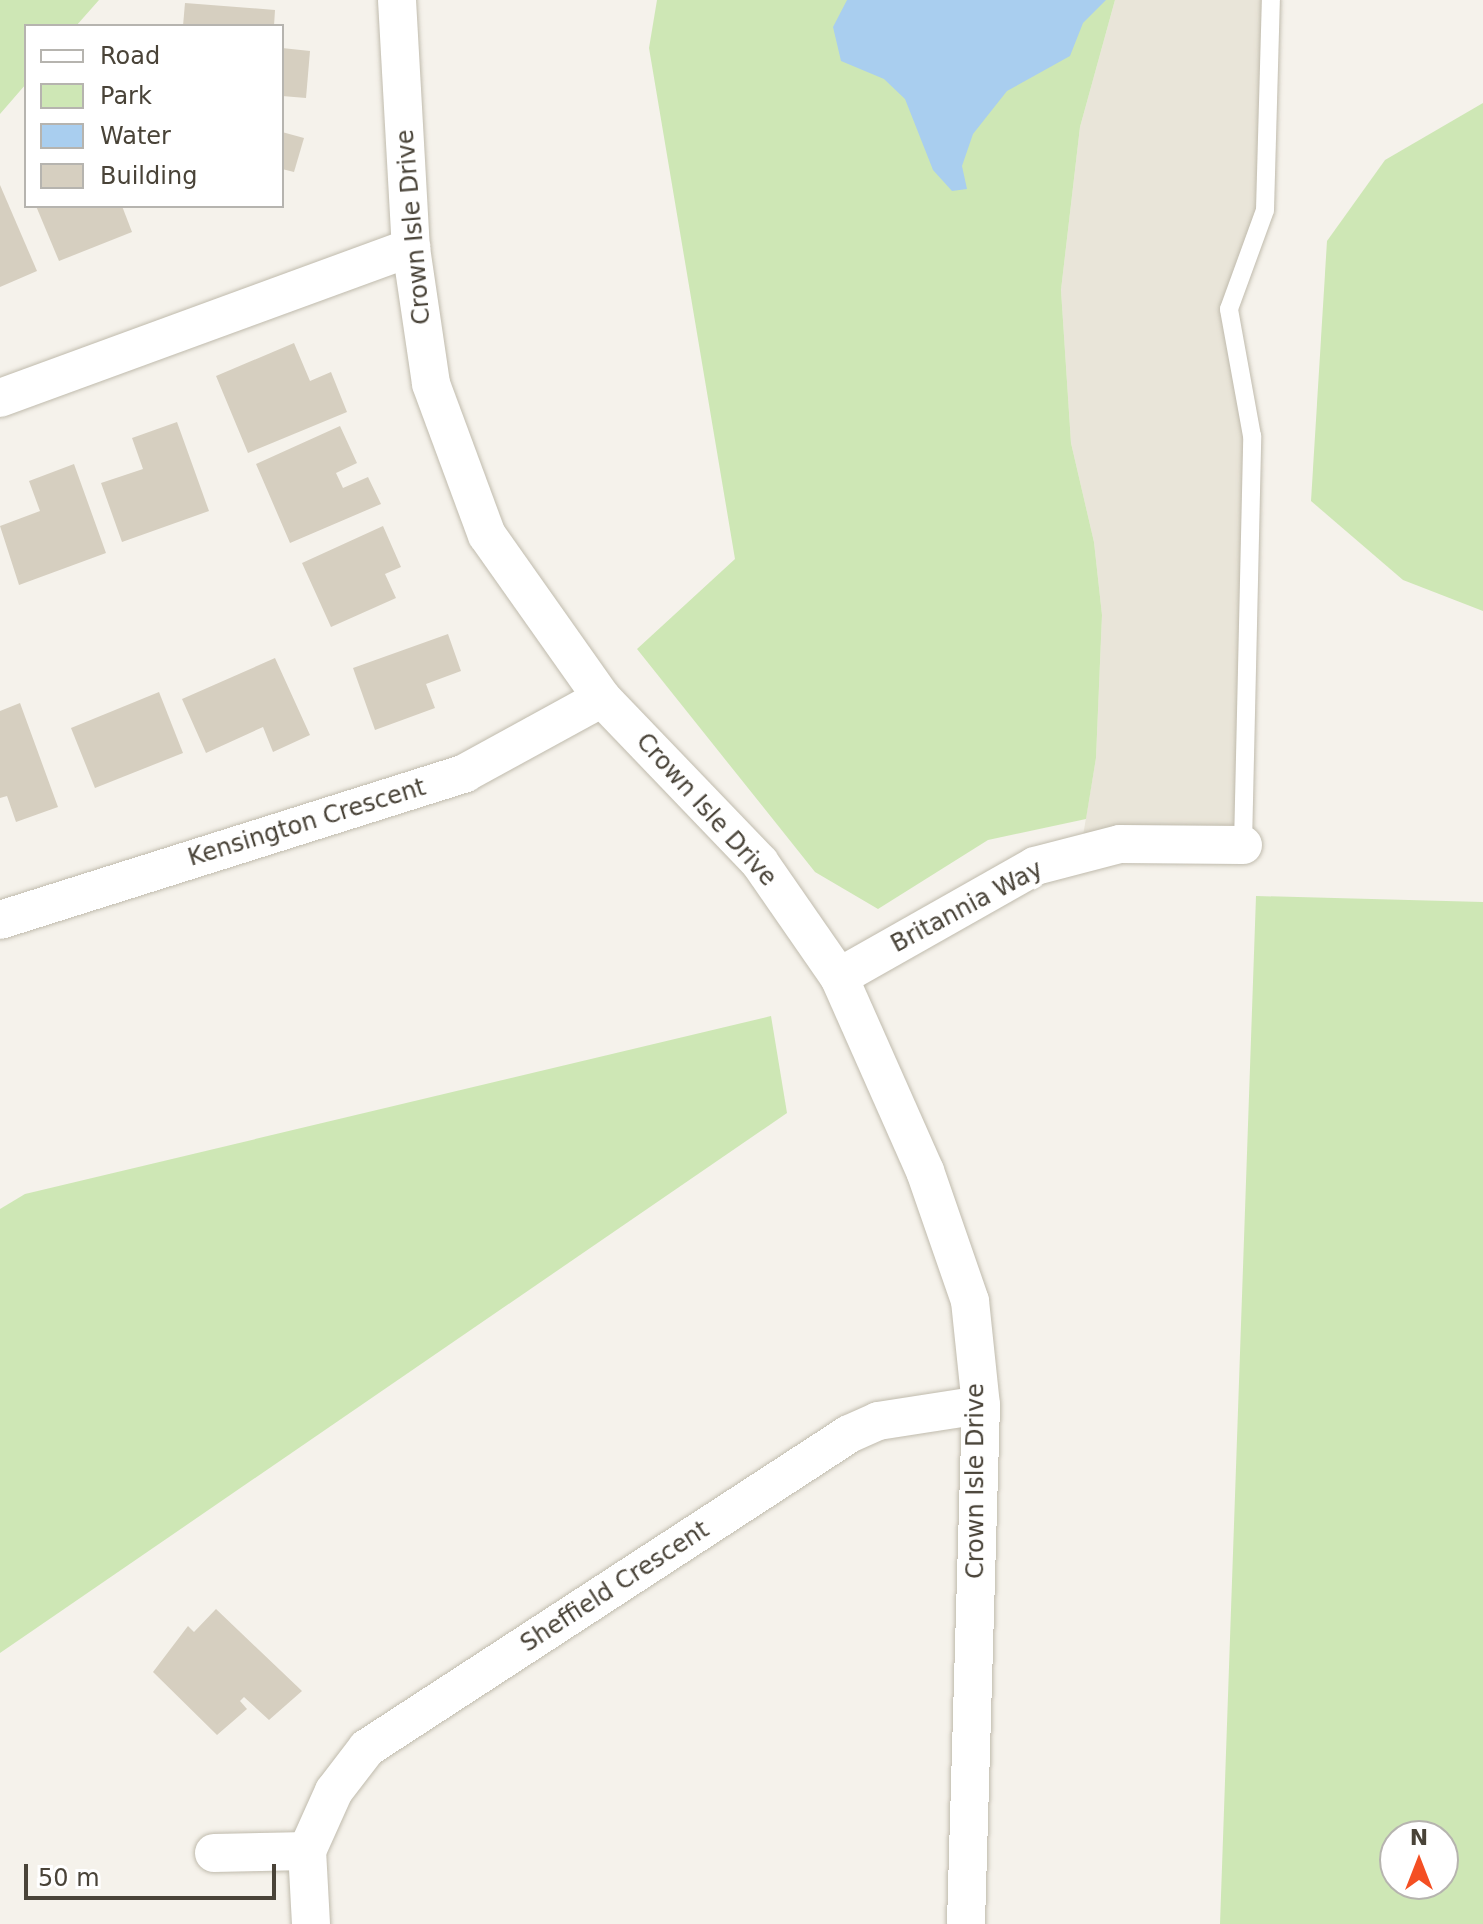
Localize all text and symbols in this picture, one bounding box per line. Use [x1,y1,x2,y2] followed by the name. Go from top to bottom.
[24,24,284,208] legend
[100,42,160,70] text: Road
[100,82,152,110] text: Park
[100,122,171,150] text: Water
[391,128,437,326] street label: Crown Isle Drive
[100,162,197,190] text: Building
[630,728,782,892] street label: Crown Isle Drive
[185,773,429,873] street label: Kensington Crescent
[886,855,1048,959] street label: Britannia Way
[962,1383,990,1579] street label: Crown Isle Drive
[515,1515,715,1659] street label: Sheffield Crescent
[1379,1820,1459,1900] north arrow
[1410,1825,1428,1850] text: N
[28,1848,280,1898] scale bar
[38,1864,100,1892] text: 50 m

